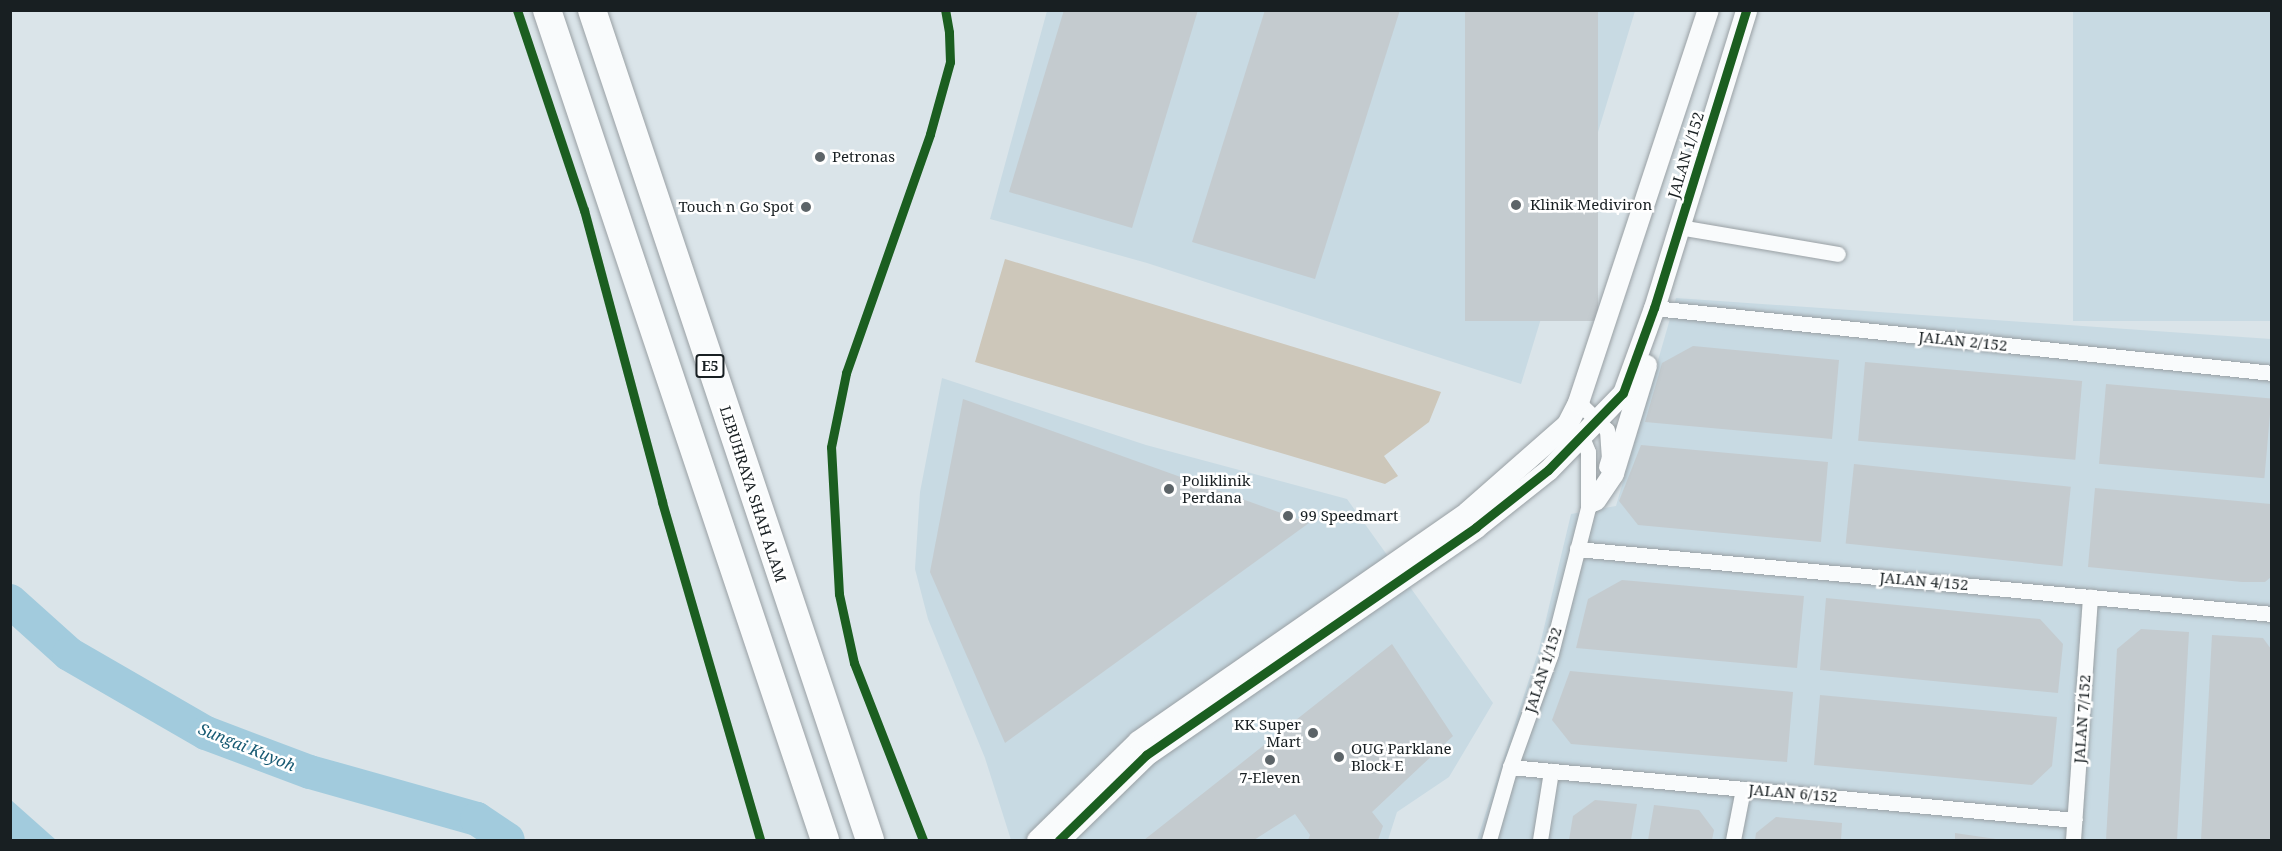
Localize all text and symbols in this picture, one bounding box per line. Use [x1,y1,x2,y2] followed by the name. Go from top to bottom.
[1664,110,1708,200] street label: JALAN 1/152
[832,148,895,166] place label: Petronas
[813,150,827,164] marker: Petronas
[1507,196,1525,214] marker: Klinik Mediviron
[1530,196,1652,214] place label: Klinik Mediviron
[678,198,794,216] place label: Touch n Go Spot
[799,200,813,214] marker: Touch n Go Spot
[1918,327,2008,355] street label: JALAN 2/152
[695,355,725,377] road number: E5
[716,404,790,584] street label: LEBUHRAYA SHAH ALAM
[1182,471,1251,506] place label: Poliklinik Perdana
[1160,480,1178,498] marker: Poliklinik Perdana
[1300,507,1398,525] place label: 99 Speedmart
[1281,509,1295,523] marker: 99 Speedmart
[1879,568,1969,594] street label: JALAN 4/152
[1521,625,1565,715] street label: JALAN 1/152
[2070,674,2094,764] street label: JALAN 7/152
[1234,715,1301,750] place label: KK Super Mart
[196,719,298,775] water label: Sungai Kuyoh
[1306,726,1320,740] marker: KK Super Mart
[1351,739,1452,774] place label: OUG Parklane Block E
[1332,750,1346,764] marker: OUG Parklane Block E
[1263,753,1277,767] marker: 7-Eleven
[1239,769,1301,787] place label: 7-Eleven
[1748,780,1838,806] street label: JALAN 6/152

